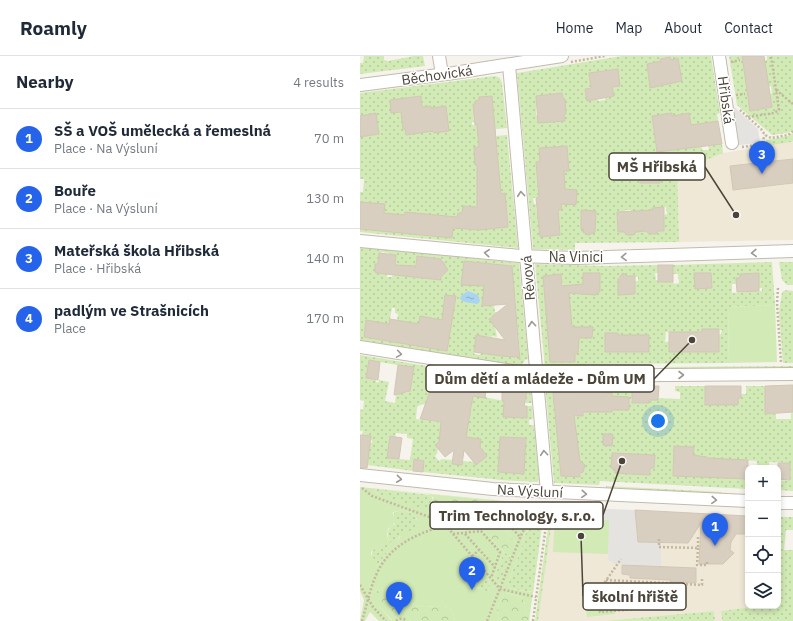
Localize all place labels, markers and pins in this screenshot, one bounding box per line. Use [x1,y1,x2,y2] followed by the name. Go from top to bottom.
[749,141,775,174] pin: 3
[609,153,705,180] callout: MŠ Hřibská
[426,365,654,392] callout: Dům dětí a mládeže - Dům UM
[430,502,603,529] callout: Trim Technology, s.r.o.
[702,513,728,546] pin: 1
[459,557,485,590] pin: 2
[386,582,412,615] pin: 4
[583,583,686,610] callout: školní hřiště

